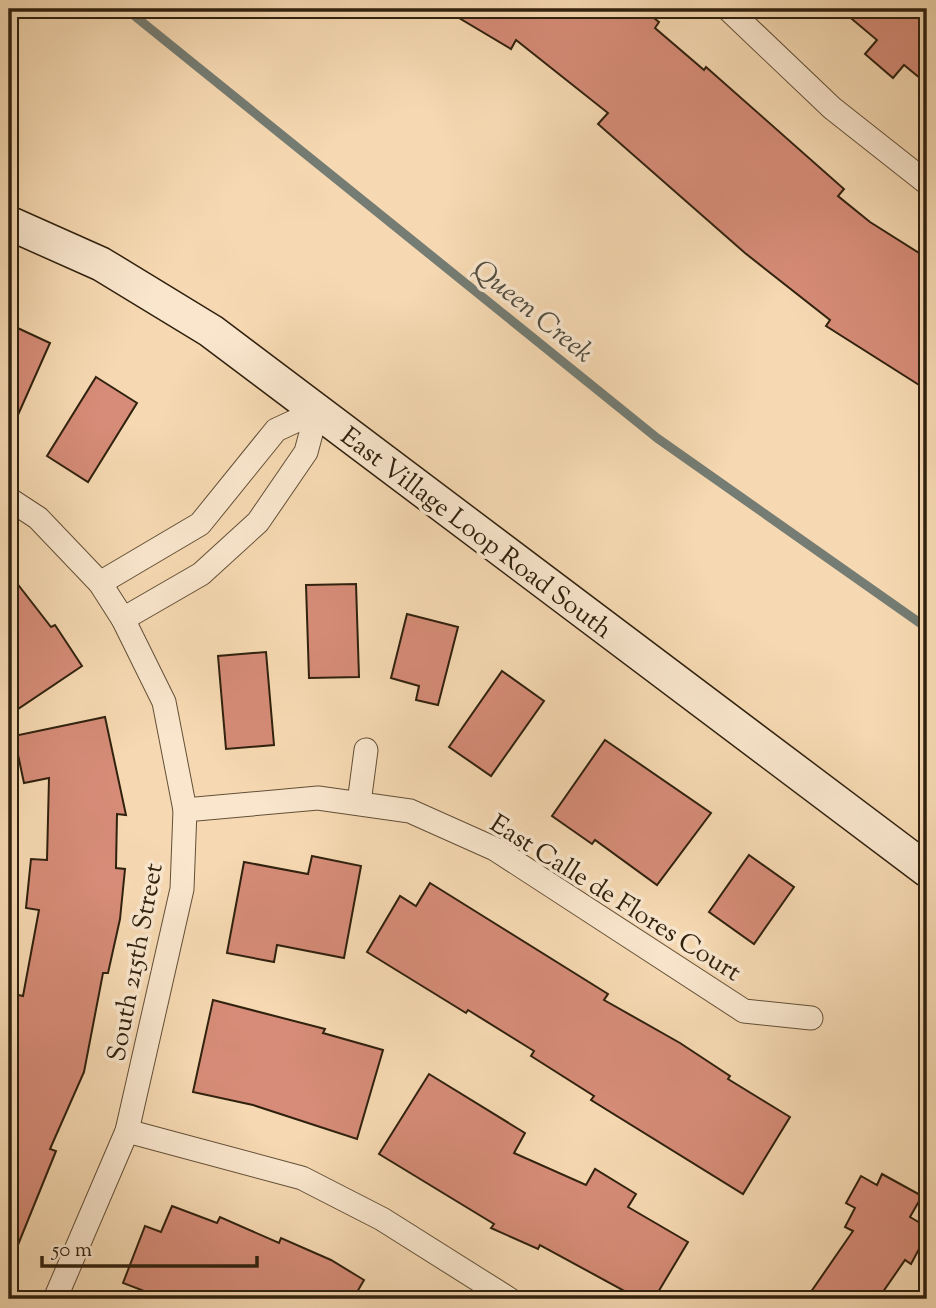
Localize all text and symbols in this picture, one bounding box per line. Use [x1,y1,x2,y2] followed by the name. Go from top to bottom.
[463,251,601,374] water label: Queen Creek
[332,419,619,649] street label: East Village Loop Road South
[482,807,748,992] street label: East Calle de Flores Court
[99,860,174,1065] street label: South 215th Street
[42,1224,257,1268] scale bar
[51,1236,92,1266] text: 50 m

